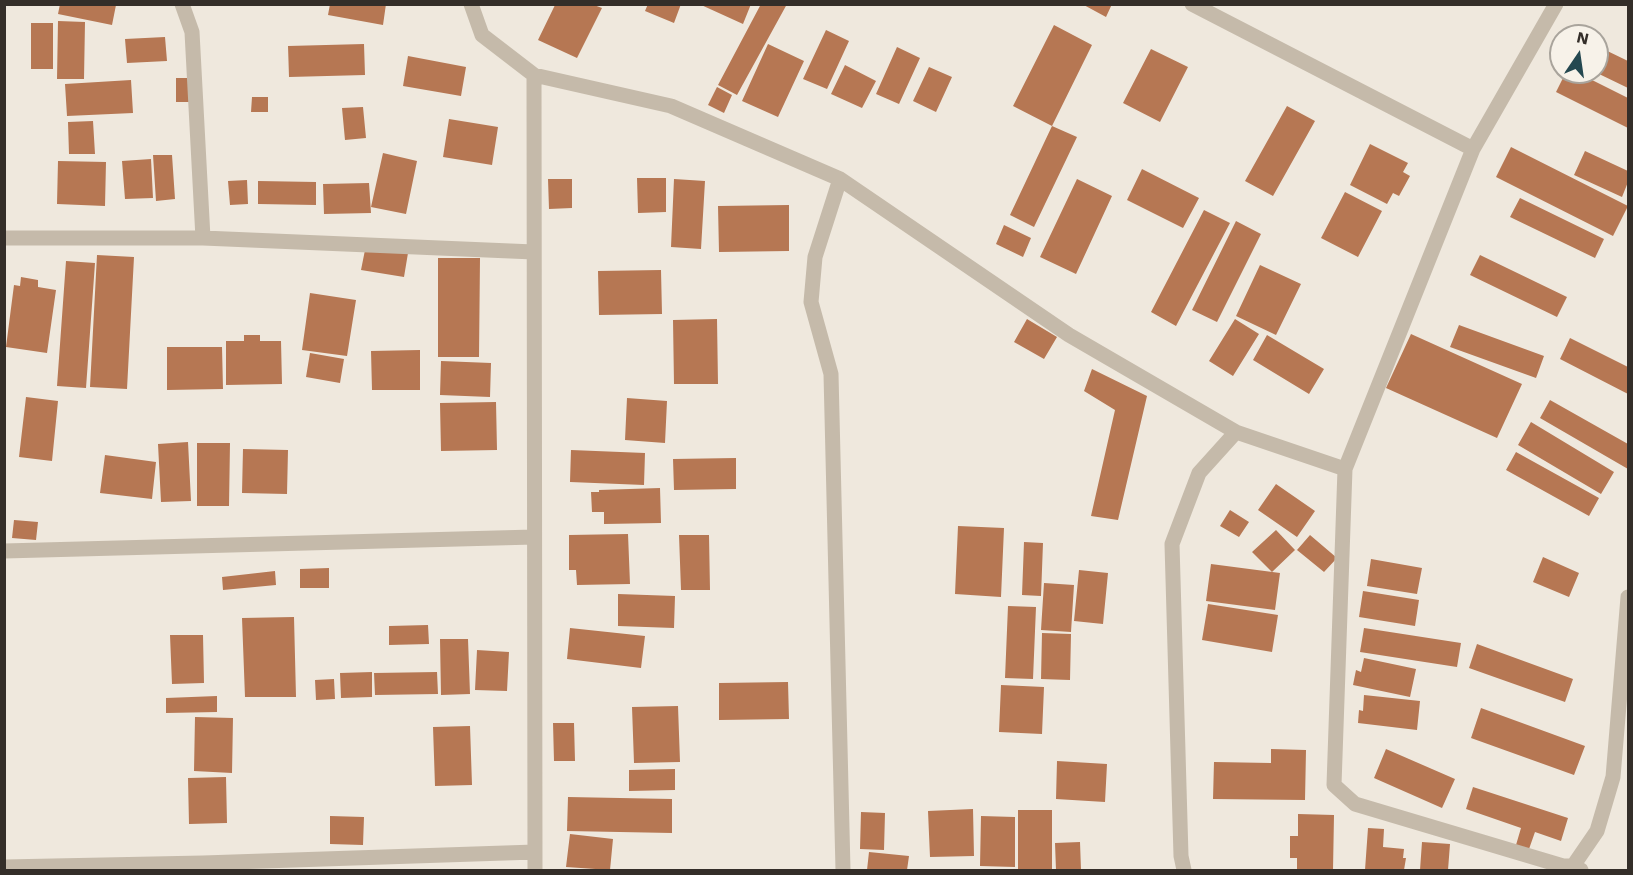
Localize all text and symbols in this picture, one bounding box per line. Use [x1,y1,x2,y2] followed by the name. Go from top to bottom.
[1549,24,1609,84] north arrow
[1575,27,1591,49] text: N

